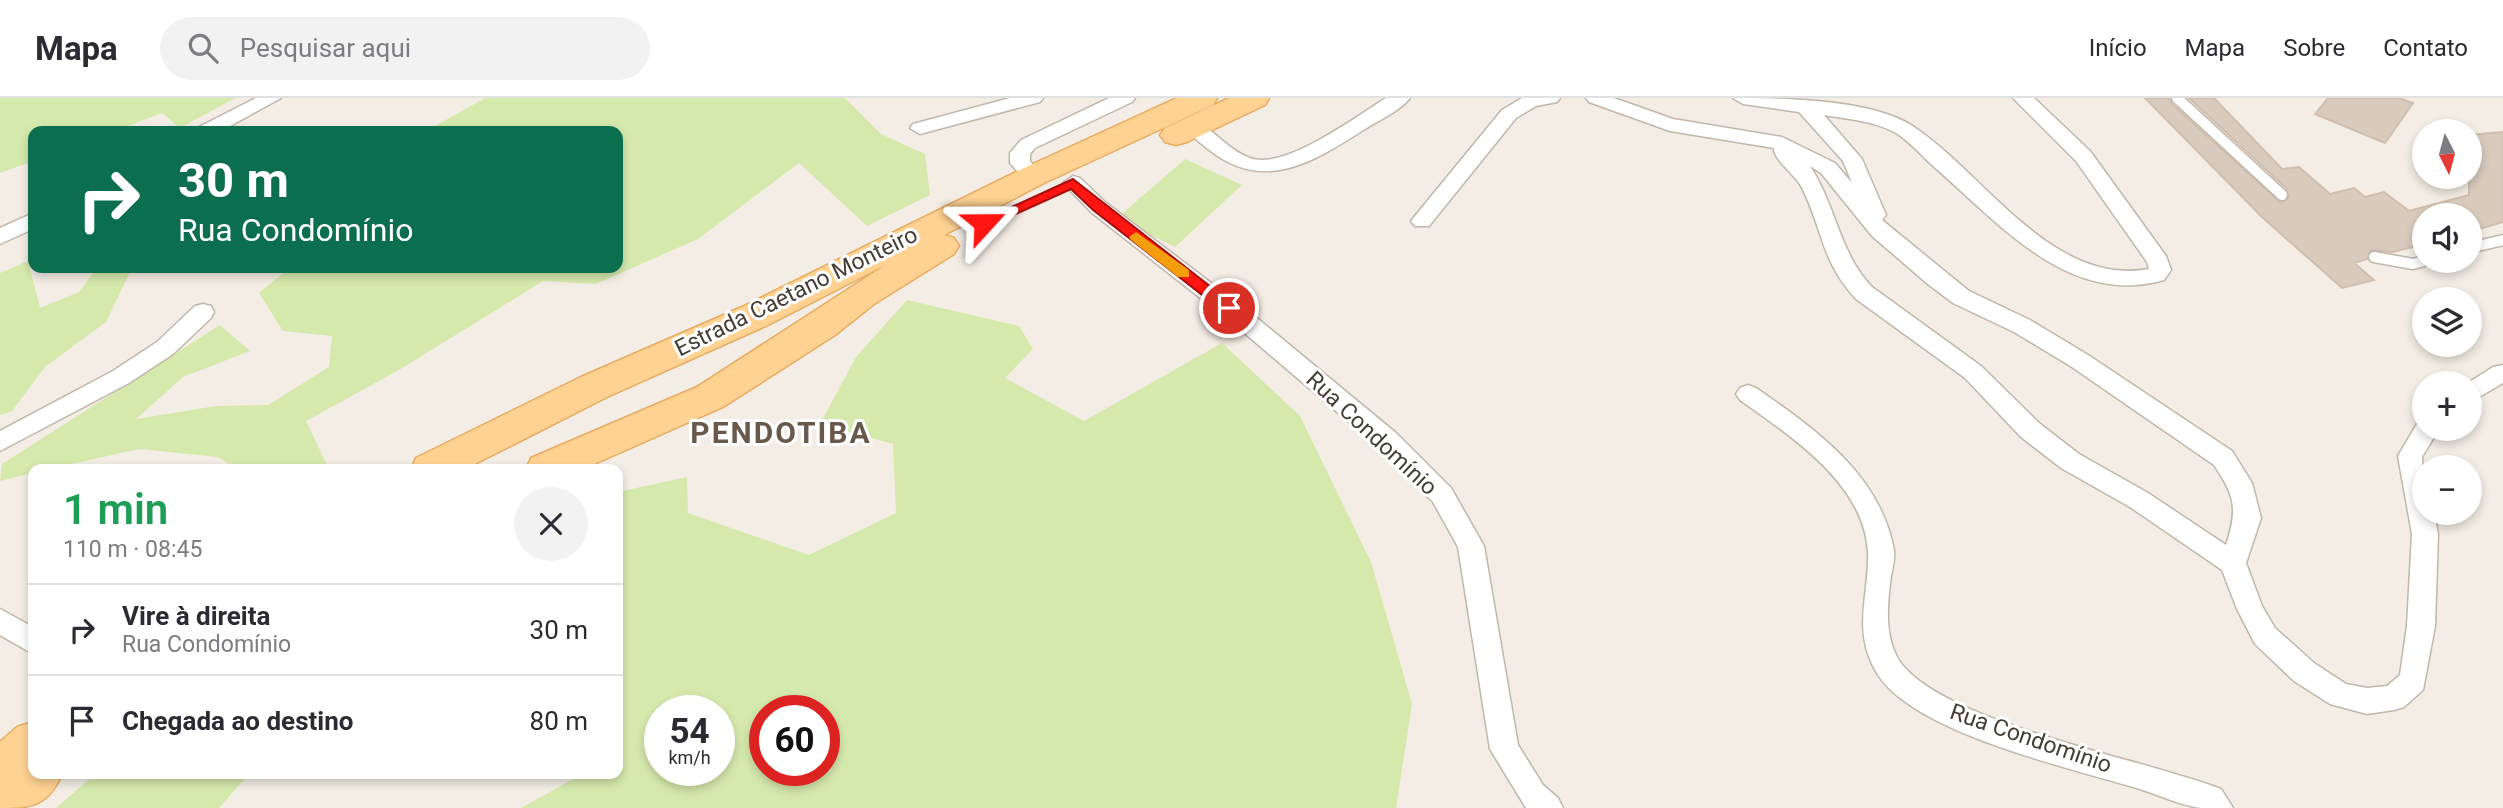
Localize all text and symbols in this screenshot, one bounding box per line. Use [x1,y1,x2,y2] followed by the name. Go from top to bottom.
[160,17,650,80] search box
[35,29,118,68] text: Mapa
[184,29,222,67] icon: search
[240,33,411,63] text: Pesquisar aqui
[2089,34,2147,62] text: Início
[2185,34,2245,62] text: Mapa
[2283,34,2345,62] text: Sobre
[2383,34,2468,62] text: Contato
[2412,119,2482,189] north arrow
[2412,119,2482,525] map controls
[178,152,289,209] text: 30 m
[63,154,154,245] icon: right
[947,186,1021,260] position arrow
[2412,203,2482,273] button: sound
[178,211,413,249] text: Rua Condomínio
[670,221,922,362] street label: Estrada Caetano Monteiro
[1199,278,1259,338] pin
[2412,287,2482,357] button: layers
[1210,289,1248,327] icon: arrive
[1301,366,1443,501] street label: Rua Condomínio
[2412,371,2482,441] button: +
[690,415,872,450] district label: PENDOTIBA
[2412,455,2482,525] button: −
[63,485,168,534] text: 1 min
[514,487,588,561] button: close
[63,536,202,563] text: 110 m · 08:45
[122,601,270,631] text: Vire à direita
[63,611,101,649] icon: right
[530,615,588,645] text: 30 m
[122,631,291,658] text: Rua Condomínio
[749,695,840,786] speed limit sign: 60
[1946,698,2115,779] street label: Rua Condomínio
[63,702,101,740] icon: arrive
[122,706,353,736] text: Chegada ao destino
[530,706,588,736] text: 80 m
[669,711,710,752] text: 54
[668,747,711,768] text: km/h

